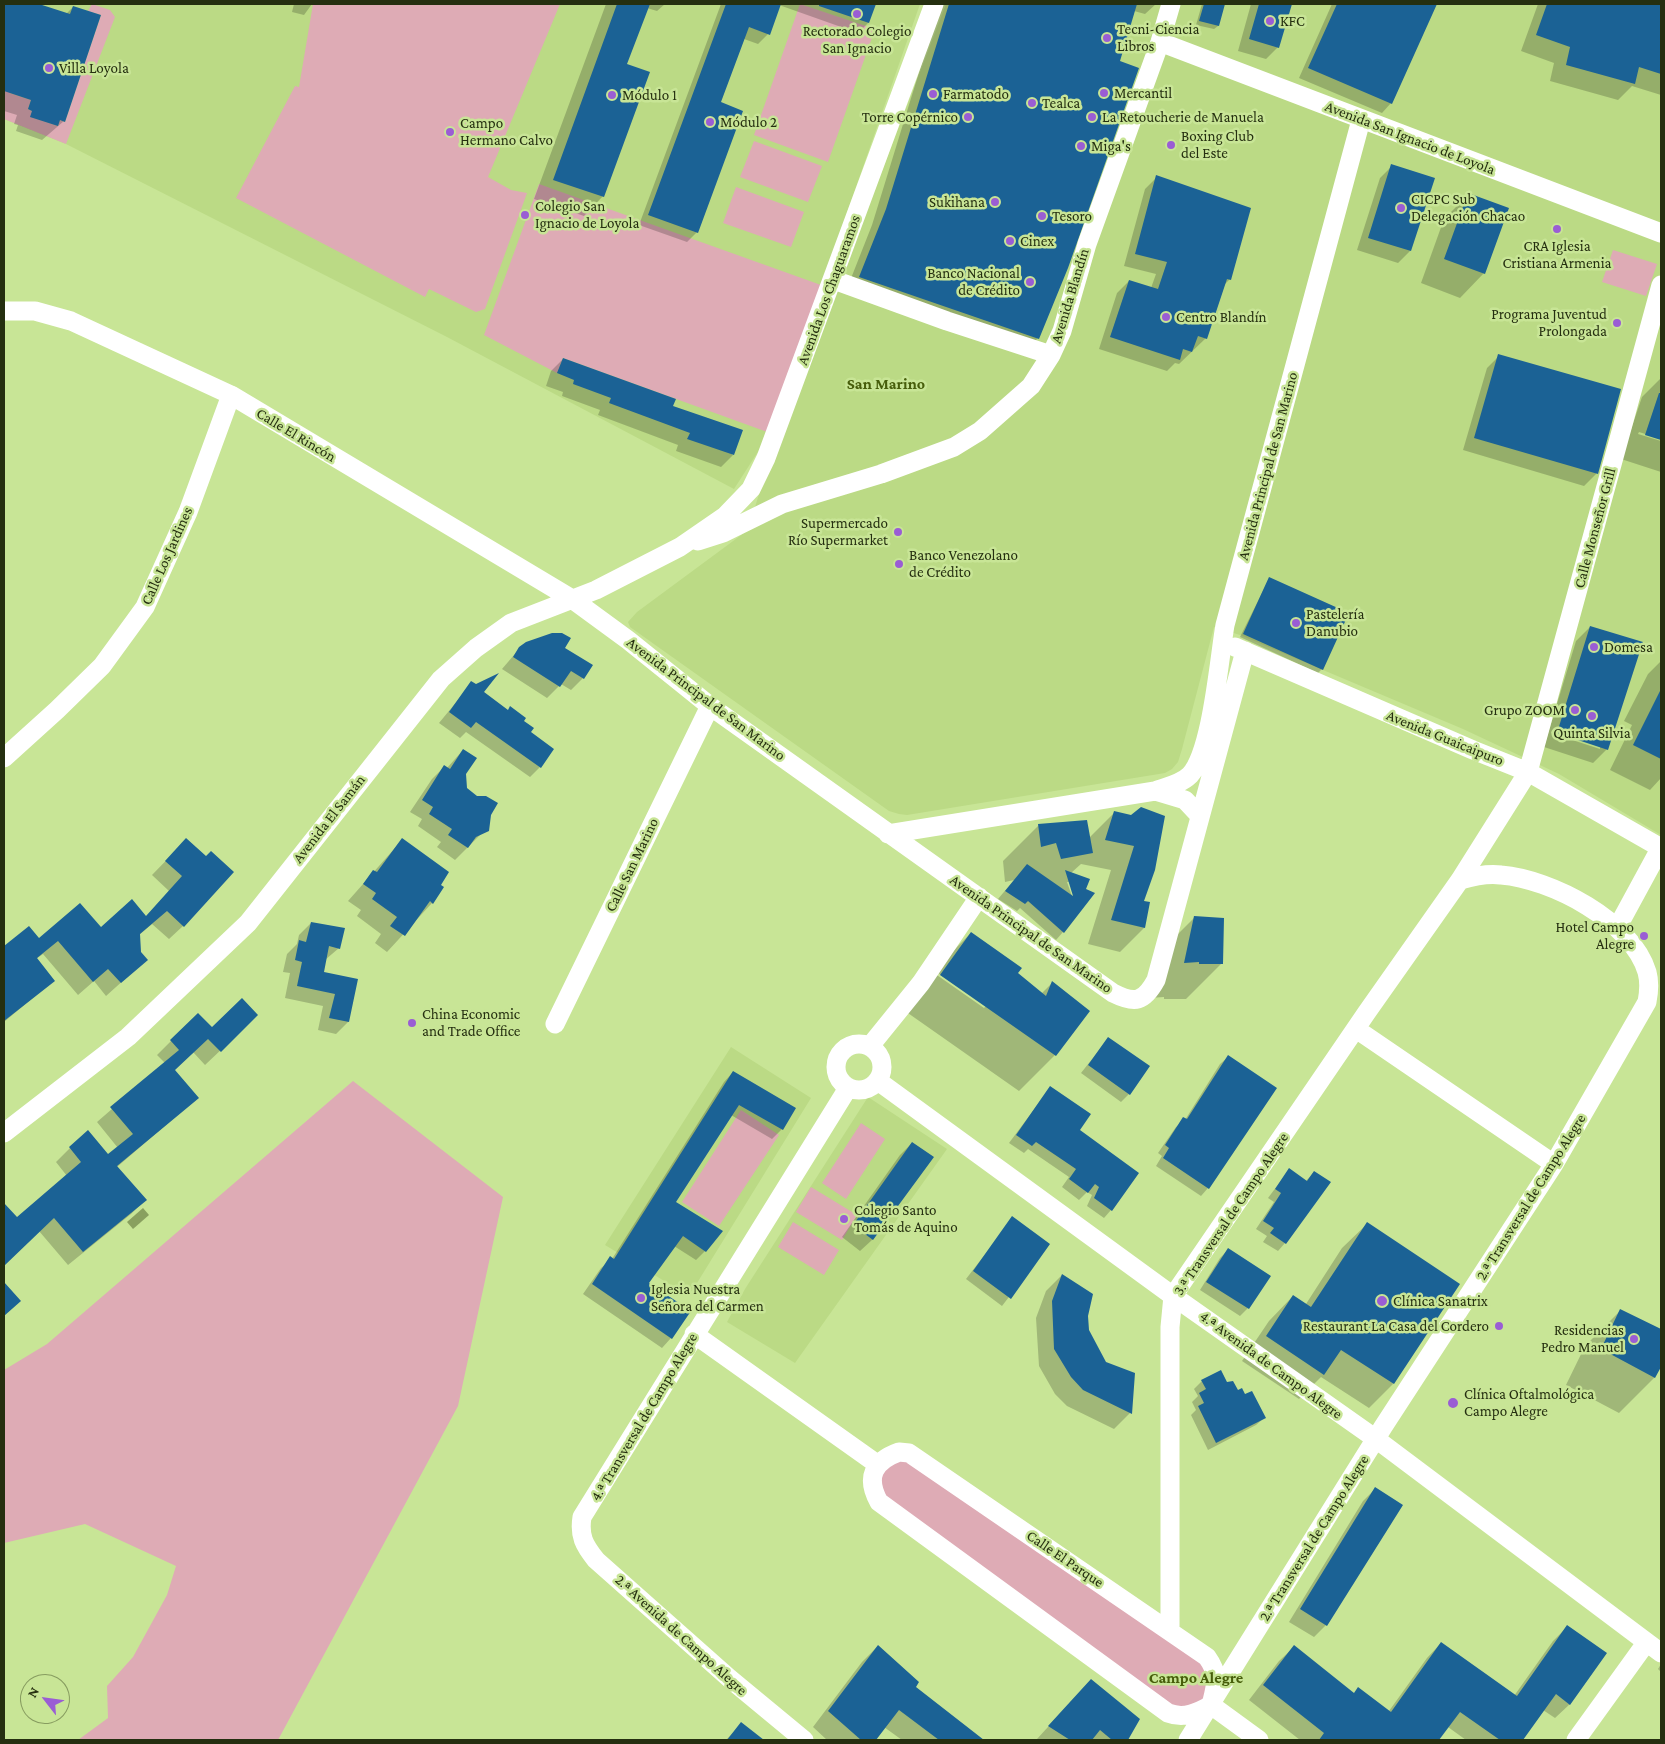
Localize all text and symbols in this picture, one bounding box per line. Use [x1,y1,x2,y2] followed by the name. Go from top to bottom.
[851,8,863,20] marker: Rectorado Colegio San Ignacio
[1280,12,1305,30] place label: KFC
[1264,15,1276,27] marker: KFC
[1117,20,1199,55] place label: Tecni-Ciencia Libros
[803,22,911,57] place label: Rectorado Colegio San Ignacio
[1101,32,1113,44] marker: Tecni-Ciencia Libros
[59,59,129,77] place label: Villa Loyola
[43,62,55,74] marker: Villa Loyola
[1114,84,1172,102] place label: Mercantil
[943,85,1009,103] place label: Farmatodo
[622,86,677,104] place label: Módulo 1
[1098,87,1110,99] marker: Mercantil
[927,88,939,100] marker: Farmatodo
[606,89,618,101] marker: Módulo 1
[1042,94,1080,112] place label: Tealca
[1026,97,1038,109] marker: Tealca
[1322,97,1498,179] street label: Avenida San Ignacio de Loyola
[862,108,958,126] place label: Torre Copérnico
[1102,108,1264,126] place label: La Retoucherie de Manuela
[962,111,974,123] marker: Torre Copérnico
[1086,111,1098,123] marker: La Retoucherie de Manuela
[720,113,777,131] place label: Módulo 2
[460,114,553,149] place label: Campo Hermano Calvo
[704,116,716,128] marker: Módulo 2
[444,126,456,138] marker: Campo Hermano Calvo
[1181,127,1254,162] place label: Boxing Club del Este
[1091,137,1131,155] place label: Miga's
[1165,139,1177,151] marker: Boxing Club del Este
[1075,140,1087,152] marker: Miga's
[1411,190,1525,225] place label: CICPC Sub Delegación Chacao
[929,193,985,211] place label: Sukihana
[989,196,1001,208] marker: Sukihana
[535,197,640,232] place label: Colegio San Ignacio de Loyola
[1395,202,1407,214] marker: CICPC Sub Delegación Chacao
[1052,207,1092,225] place label: Tesoro
[519,209,531,221] marker: Colegio San Ignacio de Loyola
[1036,210,1048,222] marker: Tesoro
[793,213,865,367] street label: Avenida Los Chaguaramos
[1551,223,1563,235] marker: CRA Iglesia Cristiana Armenia
[1020,232,1054,250] place label: Cinex
[1004,235,1016,247] marker: Cinex
[1502,237,1612,272] place label: CRA Iglesia Cristiana Armenia
[1047,246,1093,346] street label: Avenida Blandín
[927,264,1020,299] place label: Banco Nacional de Crédito
[1024,276,1036,288] marker: Banco Nacional de Crédito
[1491,305,1607,340] place label: Programa Juventud Prolongada
[1176,308,1267,326] place label: Centro Blandín
[1160,311,1172,323] marker: Centro Blandín
[1611,317,1623,329] marker: Programa Juventud Prolongada
[1234,370,1302,562] street label: Avenida Principal de San Marino
[847,374,925,394] district label: San Marino
[253,404,339,466] street label: Calle El Rincón
[1570,466,1620,590] street label: Calle Monseñor Grill
[137,504,197,608] street label: Calle Los Jardines
[788,514,888,549] place label: Supermercado Río Supermarket
[892,526,904,538] marker: Supermercado Río Supermarket
[909,546,1018,581] place label: Banco Venezolano de Crédito
[893,558,905,570] marker: Banco Venezolano de Crédito
[1306,605,1364,640] place label: Pastelería Danubio
[1290,617,1302,629] marker: Pastelería Danubio
[623,633,789,765] street label: Avenida Principal de San Marino
[1604,638,1653,656] place label: Domesa
[1588,641,1600,653] marker: Domesa
[1484,701,1565,719] place label: Grupo ZOOM
[1569,704,1581,716] marker: Grupo ZOOM
[1384,706,1506,770] street label: Avenida Guaicaipuro
[1586,710,1598,722] marker: Quinta Silvia
[1553,724,1631,742] place label: Quinta Silvia
[289,771,369,867] street label: Avenida El Samán
[602,815,662,915] street label: Calle San Marino
[946,871,1116,997] street label: Avenida Principal de San Marino
[1555,918,1634,953] place label: Hotel Campo Alegre
[1638,930,1650,942] marker: Hotel Campo Alegre
[422,1005,520,1040] place label: China Economic and Trade Office
[406,1017,418,1029] marker: China Economic and Trade Office
[1472,1111,1590,1283] street label: 2.ª Transversal de Campo Alegre
[1170,1129,1292,1299] street label: 3.ª Transversal de Campo Alegre
[854,1201,958,1236] place label: Colegio Santo Tomás de Aquino
[838,1213,850,1225] marker: Colegio Santo Tomás de Aquino
[651,1280,764,1315] place label: Iglesia Nuestra Señora del Carmen
[635,1292,647,1304] marker: Iglesia Nuestra Señora del Carmen
[1393,1292,1488,1310] place label: Clínica Sanatrix
[1375,1294,1389,1308] marker: Clínica Sanatrix
[1196,1307,1346,1423] street label: 4.ª Avenida de Campo Alegre
[1303,1317,1489,1335] place label: Restaurant La Casa del Cordero
[1493,1320,1505,1332] marker: Restaurant La Casa del Cordero
[1541,1321,1624,1356] place label: Residencias Pedro Manuel
[587,1330,701,1504] street label: 4.ª Transversal de Campo Alegre
[1628,1333,1640,1345] marker: Residencias Pedro Manuel
[1464,1385,1594,1420] place label: Clínica Oftalmológica Campo Alegre
[1446,1396,1460,1410] marker: Clínica Oftalmológica Campo Alegre
[1255,1452,1373,1624] street label: 2.ª Transversal de Campo Alegre
[1023,1527,1107,1591] street label: Calle El Parque
[611,1571,751,1699] street label: 2.ª Avenida de Campo Alegre
[1149,1668,1243,1688] district label: Campo Alegre
[20,1674,70,1724] north arrow
[24,1684,42,1700] text: N

